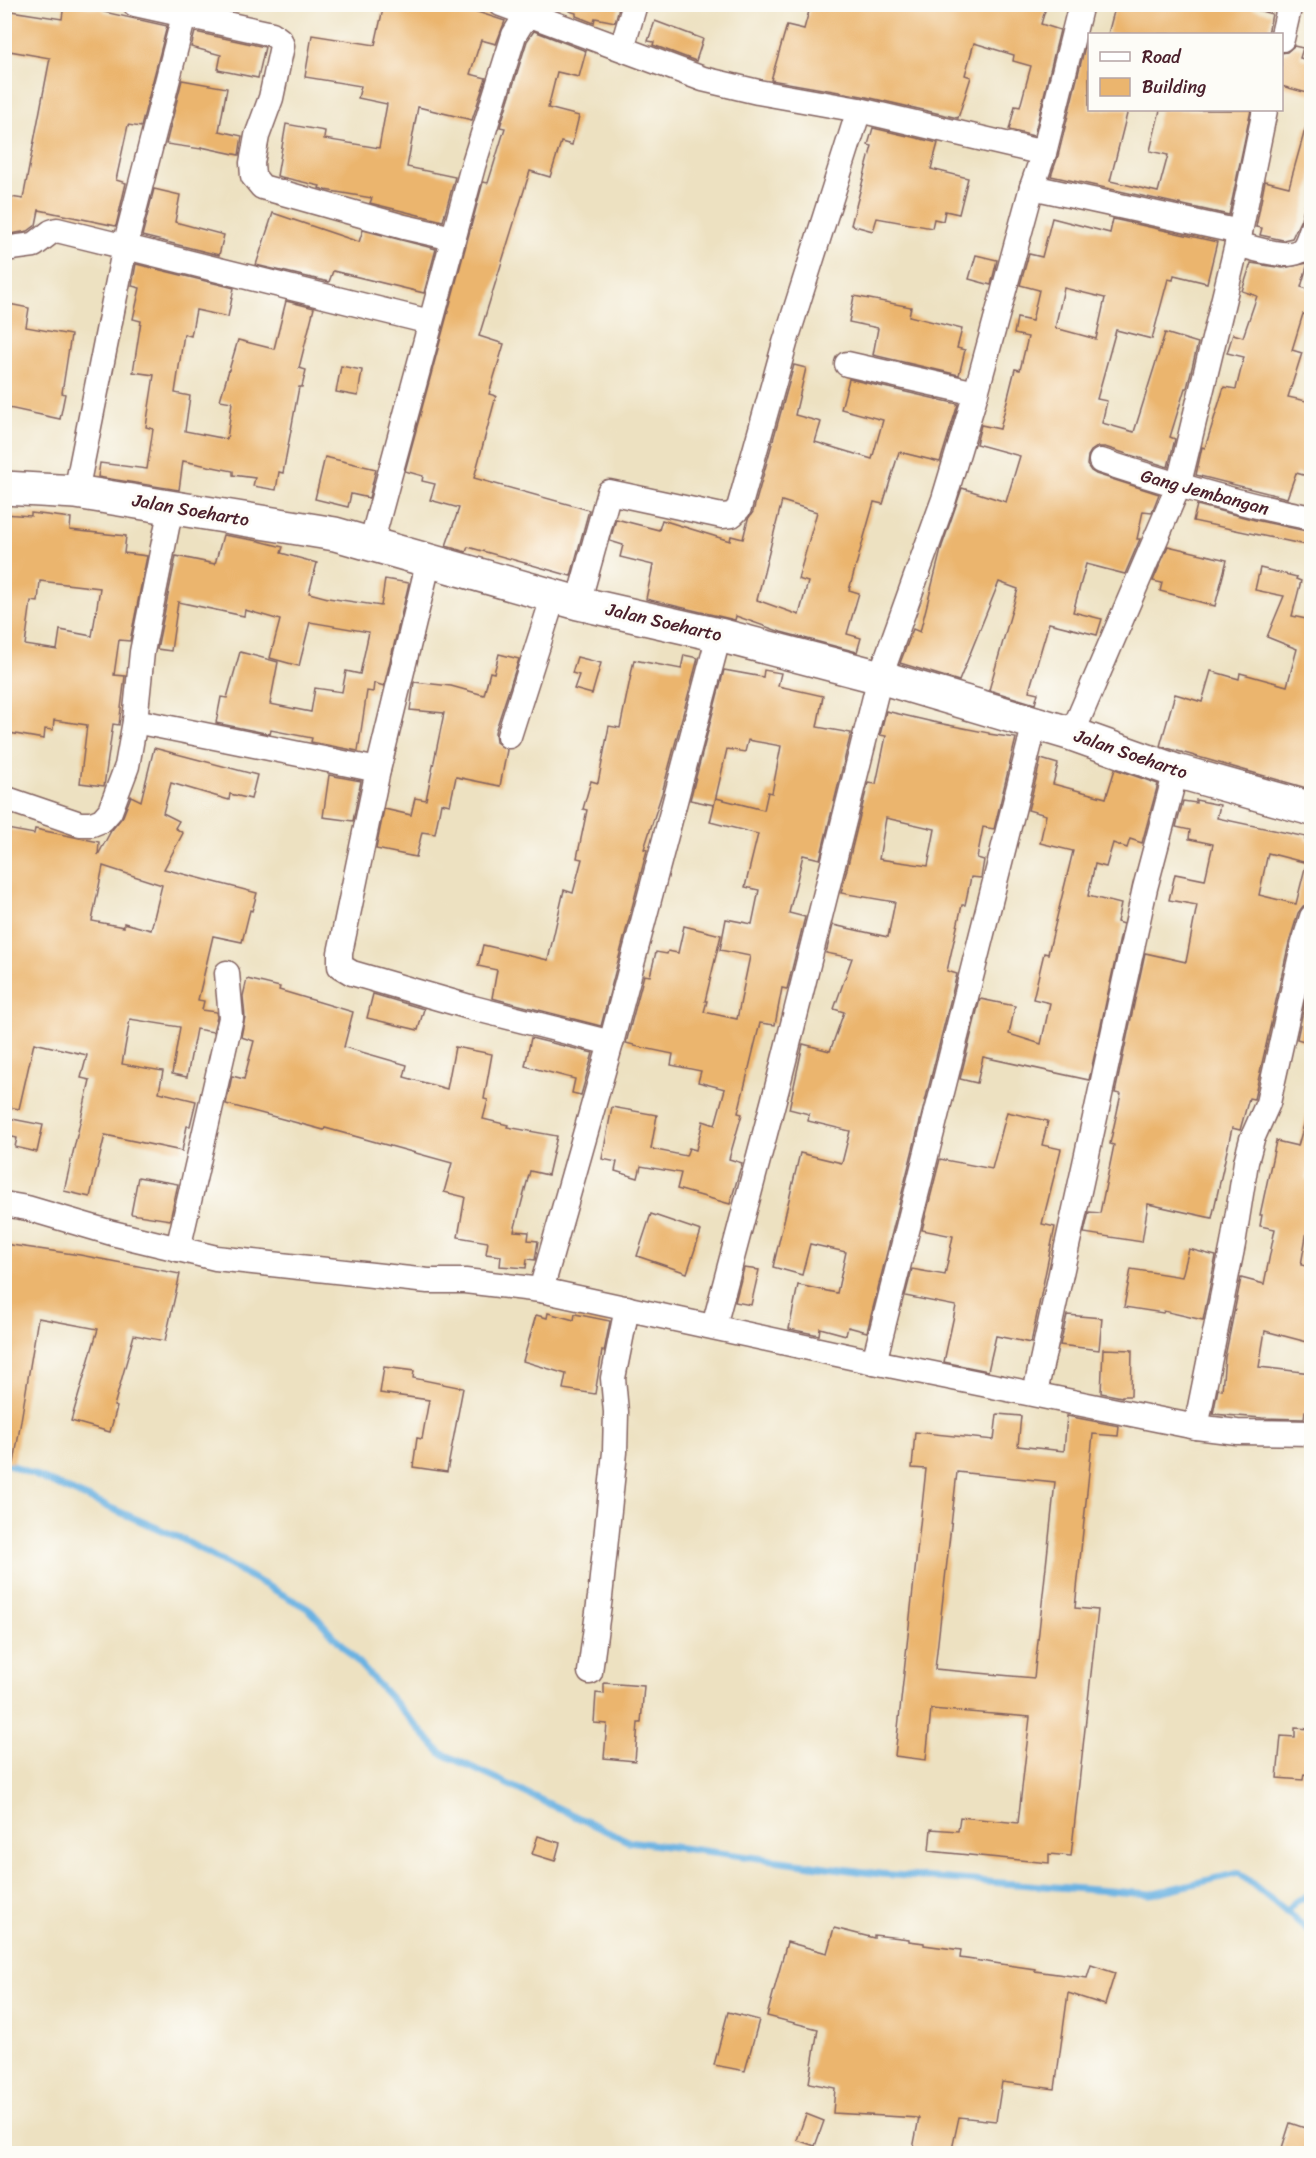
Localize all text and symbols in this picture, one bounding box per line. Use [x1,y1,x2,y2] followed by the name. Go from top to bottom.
[1088,33,1283,111] legend
[1142,41,1182,73] text: Road
[1142,71,1206,103] text: Building
[1137,460,1273,525] street label: Gang Jembangan
[129,484,252,536] street label: Jalan Soeharto
[602,593,725,651] street label: Jalan Soeharto
[1069,719,1192,788] street label: Jalan Soeharto

